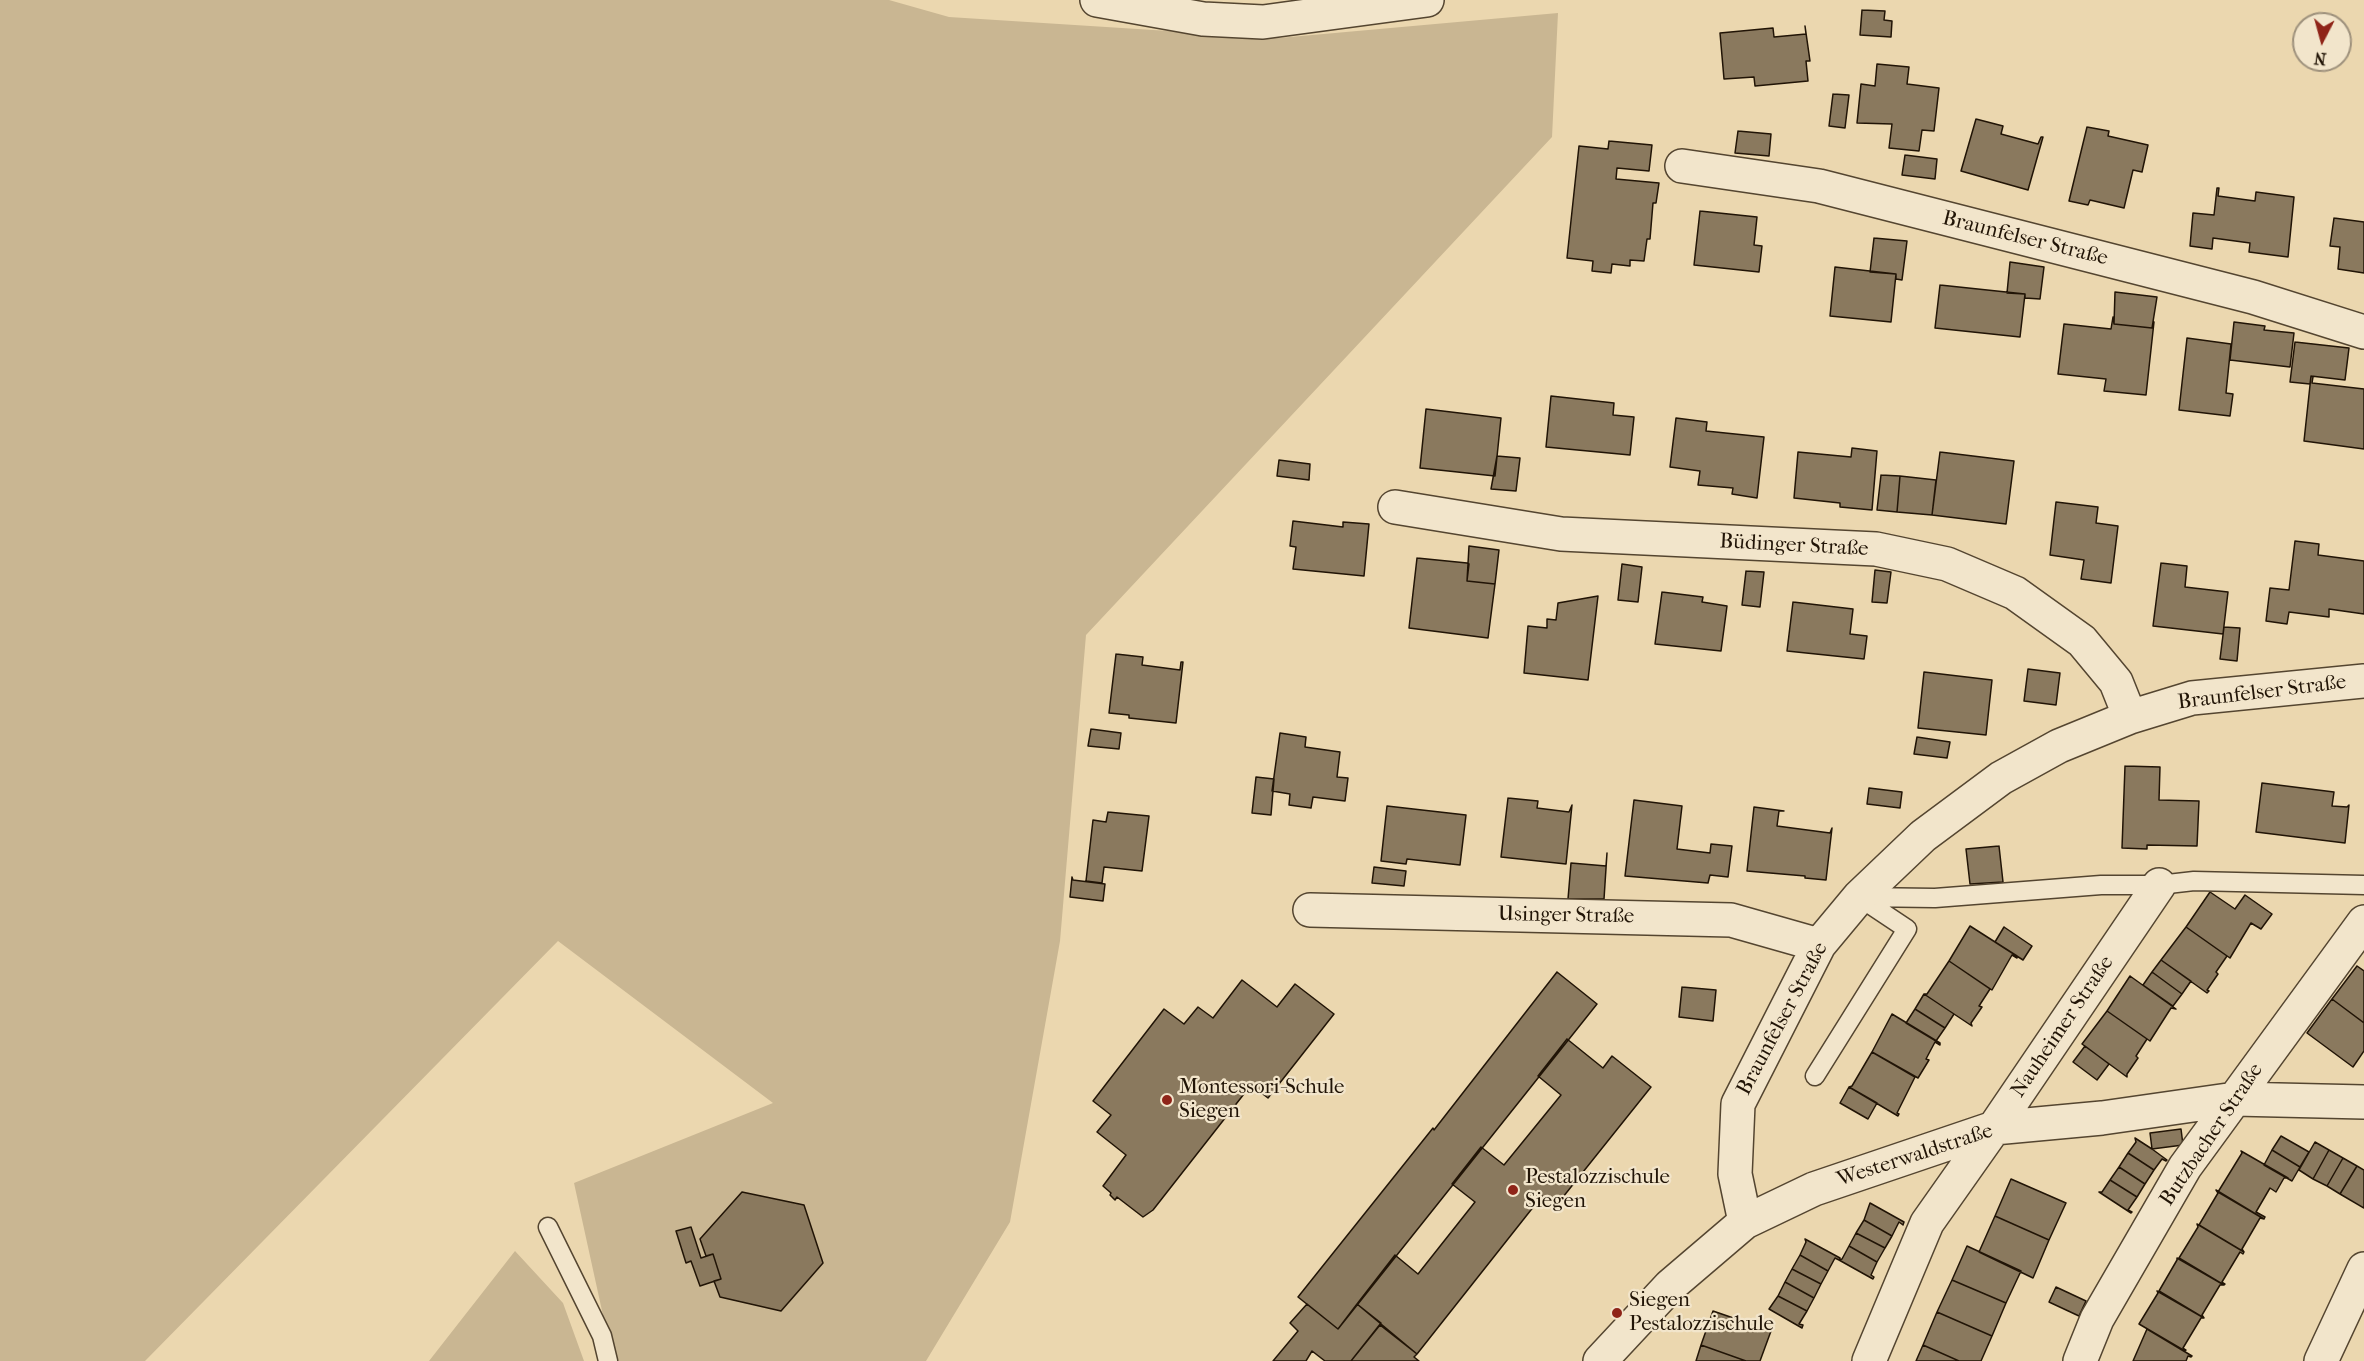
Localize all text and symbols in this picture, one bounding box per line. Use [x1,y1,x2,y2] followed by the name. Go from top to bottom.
[2292,12,2352,72] north arrow
[2313,48,2327,68] text: N
[1940,206,2110,272] street label: Braunfelser Straße
[1719,530,1869,562] street label: Büdinger Straße
[2176,670,2348,716] street label: Braunfelser Straße
[1498,902,1634,930] street label: Usinger Straße
[1732,938,1834,1100] street label: Braunfelser Straße
[2006,951,2120,1103] street label: Nauheimer Straße
[2155,1059,2269,1211] street label: Butzbacher Straße
[1179,1075,1344,1125] place label: Montessori-Schule Siegen
[1160,1093,1174,1107] marker: Montessori-Schule Siegen
[1834,1119,1996,1193] street label: Westerwaldstraße
[1525,1165,1670,1215] place label: Pestalozzischule Siegen
[1506,1183,1520,1197] marker: Pestalozzischule Siegen
[1629,1288,1774,1338] place label: Siegen Pestalozzischule
[1610,1306,1624,1320] marker: Siegen Pestalozzischule

